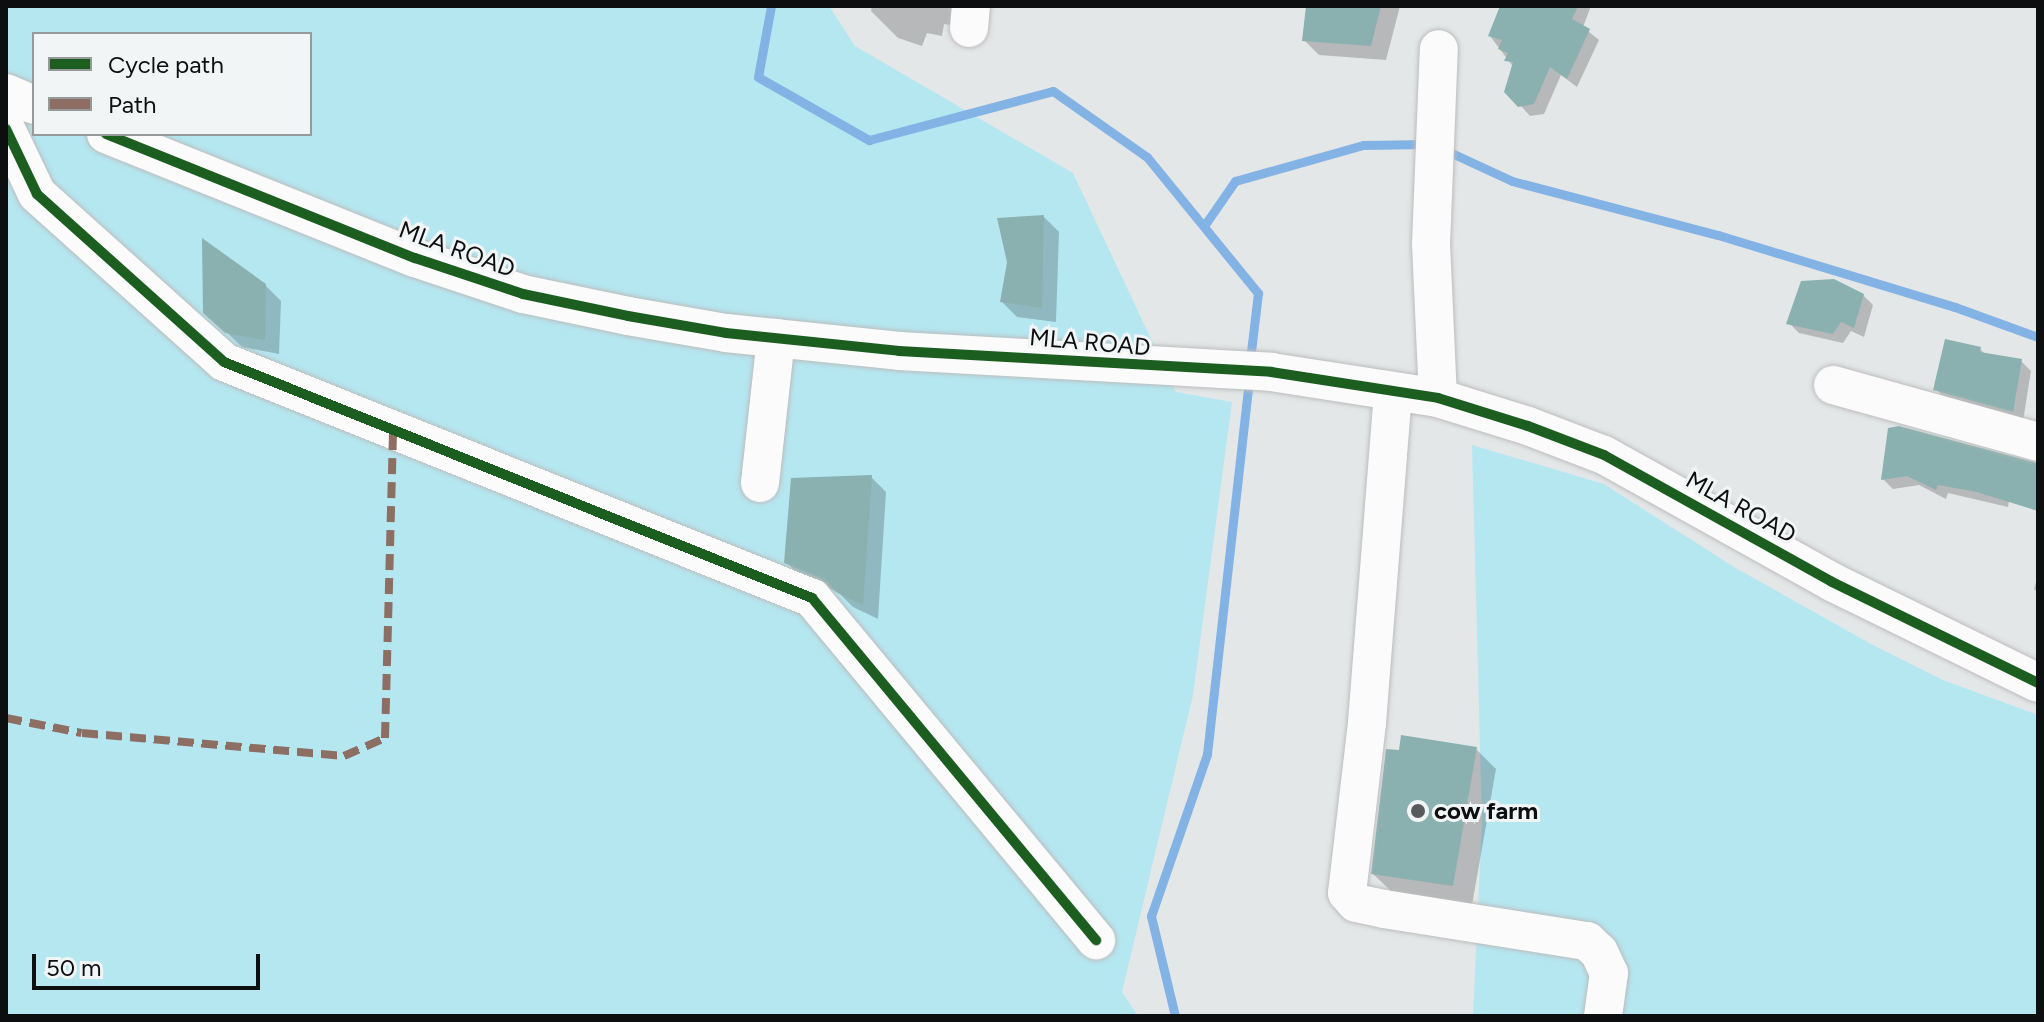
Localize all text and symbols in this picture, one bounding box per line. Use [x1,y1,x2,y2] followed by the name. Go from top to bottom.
[32,32,312,136] legend
[108,50,224,79] text: Cycle path
[108,90,156,119] text: Path
[395,215,519,283] street label: MLA ROAD
[1028,322,1152,362] street label: MLA ROAD
[1681,465,1801,549] street label: MLA ROAD
[1434,797,1538,825] place label: cow farm
[1409,802,1427,820] marker: cow farm
[36,938,264,988] scale bar
[46,953,102,982] text: 50 m

